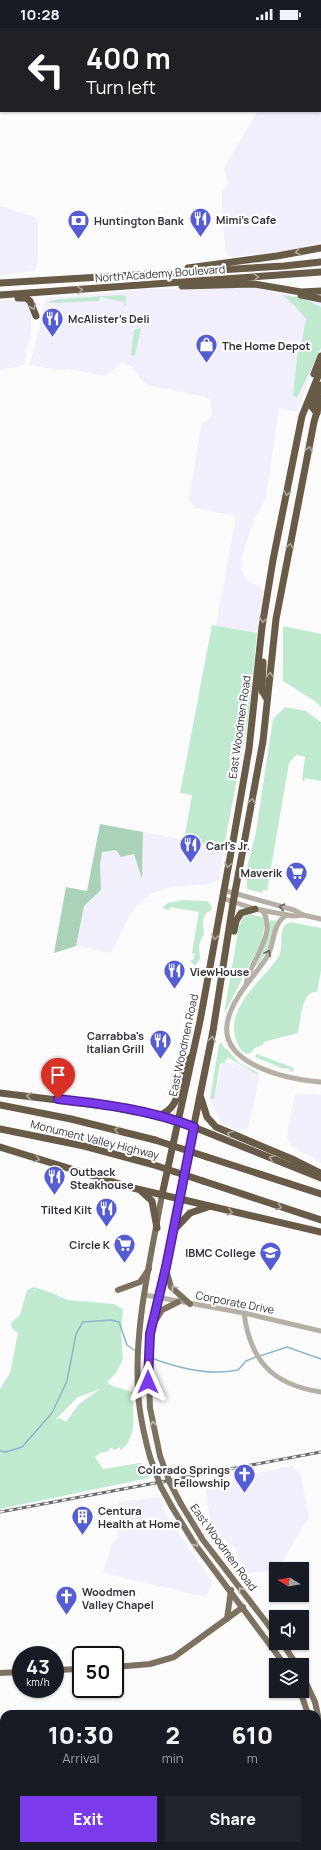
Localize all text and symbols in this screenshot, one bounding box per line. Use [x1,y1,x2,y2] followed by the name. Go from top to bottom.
[20,4,60,25] text: 10:28
[86,39,171,77] text: 400 m
[20,44,72,96] icon: left
[86,75,156,99] text: Turn left
[188,206,214,239] restaurant icon: Mimi's Cafe
[65,207,91,240] bank icon: Huntington Bank
[216,212,277,227] place label: Mimi's Cafe
[94,213,185,228] place label: Huntington Bank
[295,248,301,256] one-way arrow
[94,261,226,285] street label: North Academy Boulevard
[253,273,259,281] one-way arrow
[77,286,83,295] one-way arrow
[28,303,36,310] one-way arrow
[40,305,66,338] restaurant icon: McAlister's Deli
[68,311,150,326] place label: McAlister's Deli
[194,332,220,365] shop icon: The Home Depot
[222,338,310,353] place label: The Home Depot
[304,446,313,452] one-way arrow
[283,489,291,496] one-way arrow
[285,543,293,549] one-way arrow
[259,617,268,624] one-way arrow
[265,672,274,678] one-way arrow
[224,674,254,780] street label: East Woodmen Road
[247,798,256,804] one-way arrow
[177,832,203,865] restaurant icon: Carl's Jr.
[206,838,250,853] place label: Carl's Jr.
[284,859,310,892] supermarket icon: Maverik
[224,862,233,868] one-way arrow
[241,865,283,880] place label: Maverik
[279,904,285,912] one-way arrow
[211,934,219,940] one-way arrow
[263,950,271,958] one-way arrow
[161,958,187,991] restaurant icon: ViewHouse
[190,964,250,979] place label: ViewHouse
[165,992,201,1098] street label: East Woodmen Road
[87,1028,144,1056] place label: Carrabba's Italian Grill
[147,1028,173,1061] restaurant icon: Carrabba's Italian Grill
[207,1036,216,1042] one-way arrow
[41,1058,75,1099] pin
[47,1064,69,1086] icon: arrive
[26,1092,32,1101] one-way arrow
[29,1116,161,1162] street label: Monument Valley Highway
[114,1126,121,1135] one-way arrow
[227,1130,234,1138] one-way arrow
[34,1154,41,1163] one-way arrow
[268,1155,275,1163] one-way arrow
[41,1164,67,1197] restaurant icon: Outback Steakhouse
[70,1164,134,1192] place label: Outback Steakhouse
[94,1196,120,1229] restaurant icon: Tilted Kilt
[41,1202,92,1217] place label: Tilted Kilt
[276,1202,283,1211] one-way arrow
[227,1207,234,1215] one-way arrow
[112,1231,138,1264] supermarket icon: Circle K
[69,1237,111,1252] place label: Circle K
[258,1239,284,1272] school or university icon: IBMC College
[185,1245,256,1260] place label: IBMC College
[171,1286,178,1293] one-way arrow
[194,1287,276,1317] street label: Corporate Drive
[127,1361,169,1403] position arrow
[149,1421,157,1427] one-way arrow
[138,1462,230,1490] place label: Colorado Springs Fellowship
[232,1462,258,1495] church icon: Colorado Springs Fellowship
[187,1500,261,1594] street label: East Woodmen Road
[70,1503,96,1536] building icon: Centura Health at Home
[98,1503,181,1531] place label: Centura Health at Home
[191,1540,198,1547] one-way arrow
[269,1562,309,1602] north arrow
[269,1562,309,1698] map controls
[53,1584,79,1617] church icon: Woodmen Valley Chapel
[82,1584,154,1612] place label: Woodmen Valley Chapel
[239,1587,246,1594] one-way arrow
[269,1610,309,1650] button: sound
[72,1646,124,1698] speed limit sign: 50
[26,1653,50,1680] text: 43
[269,1658,309,1698] button: layers
[26,1675,50,1689] text: km/h
[48,1718,114,1751] text: 10:30
[165,1718,180,1751] text: 2
[231,1718,273,1751] text: 610
[62,1749,99,1767] text: Arrival
[162,1749,184,1767] text: min
[247,1749,258,1767] text: m
[20,1796,157,1842] button: Exit
[165,1796,301,1842] button: Share

